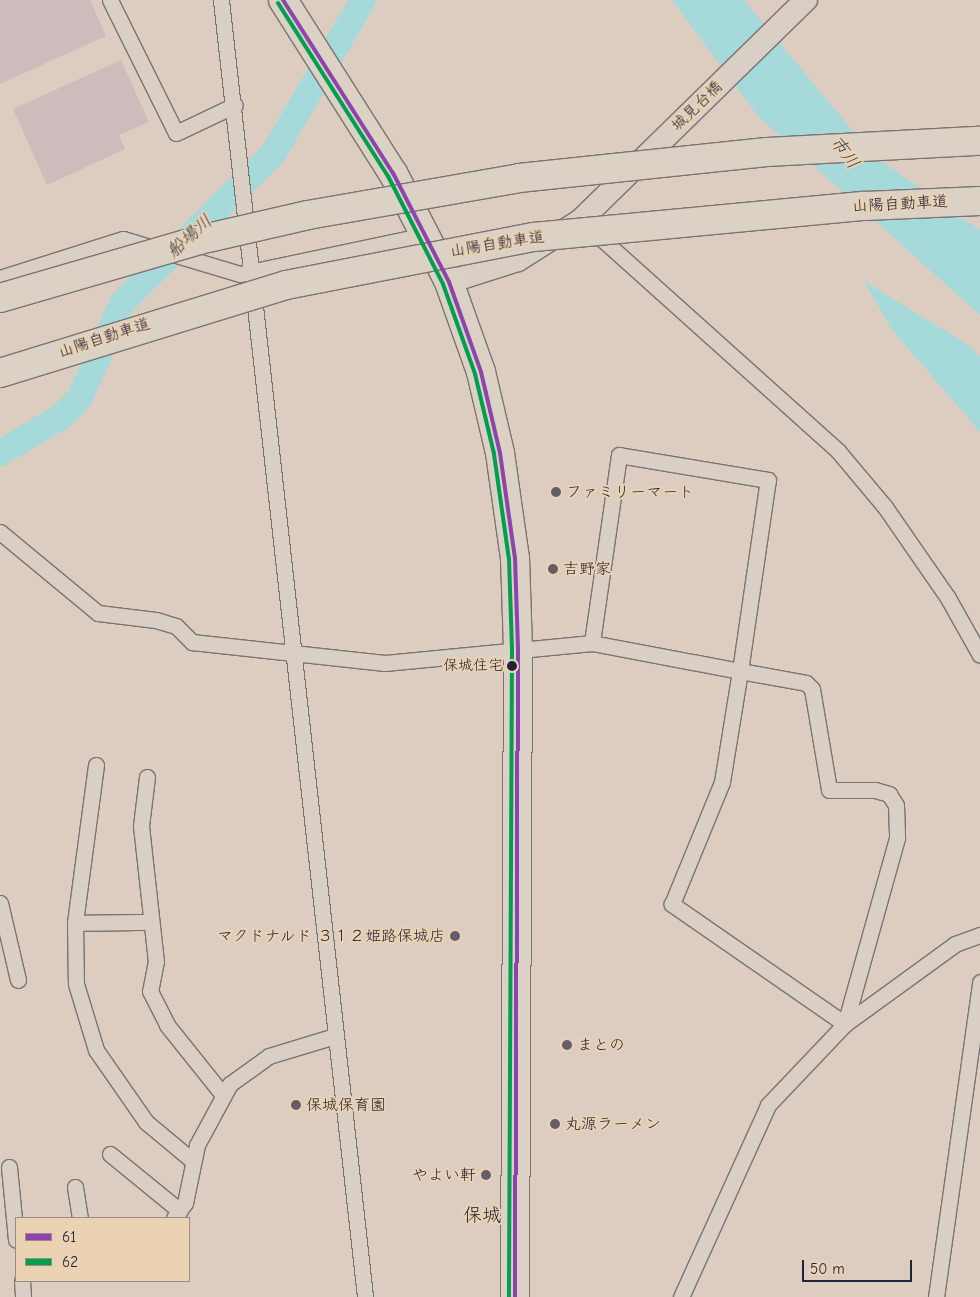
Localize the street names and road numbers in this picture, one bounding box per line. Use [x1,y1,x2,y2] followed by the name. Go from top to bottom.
[667,77,727,135] street label: 城見台橋
[852,192,948,216] street label: 山陽自動車道
[448,227,546,261] street label: 山陽自動車道
[55,314,153,362] street label: 山陽自動車道

